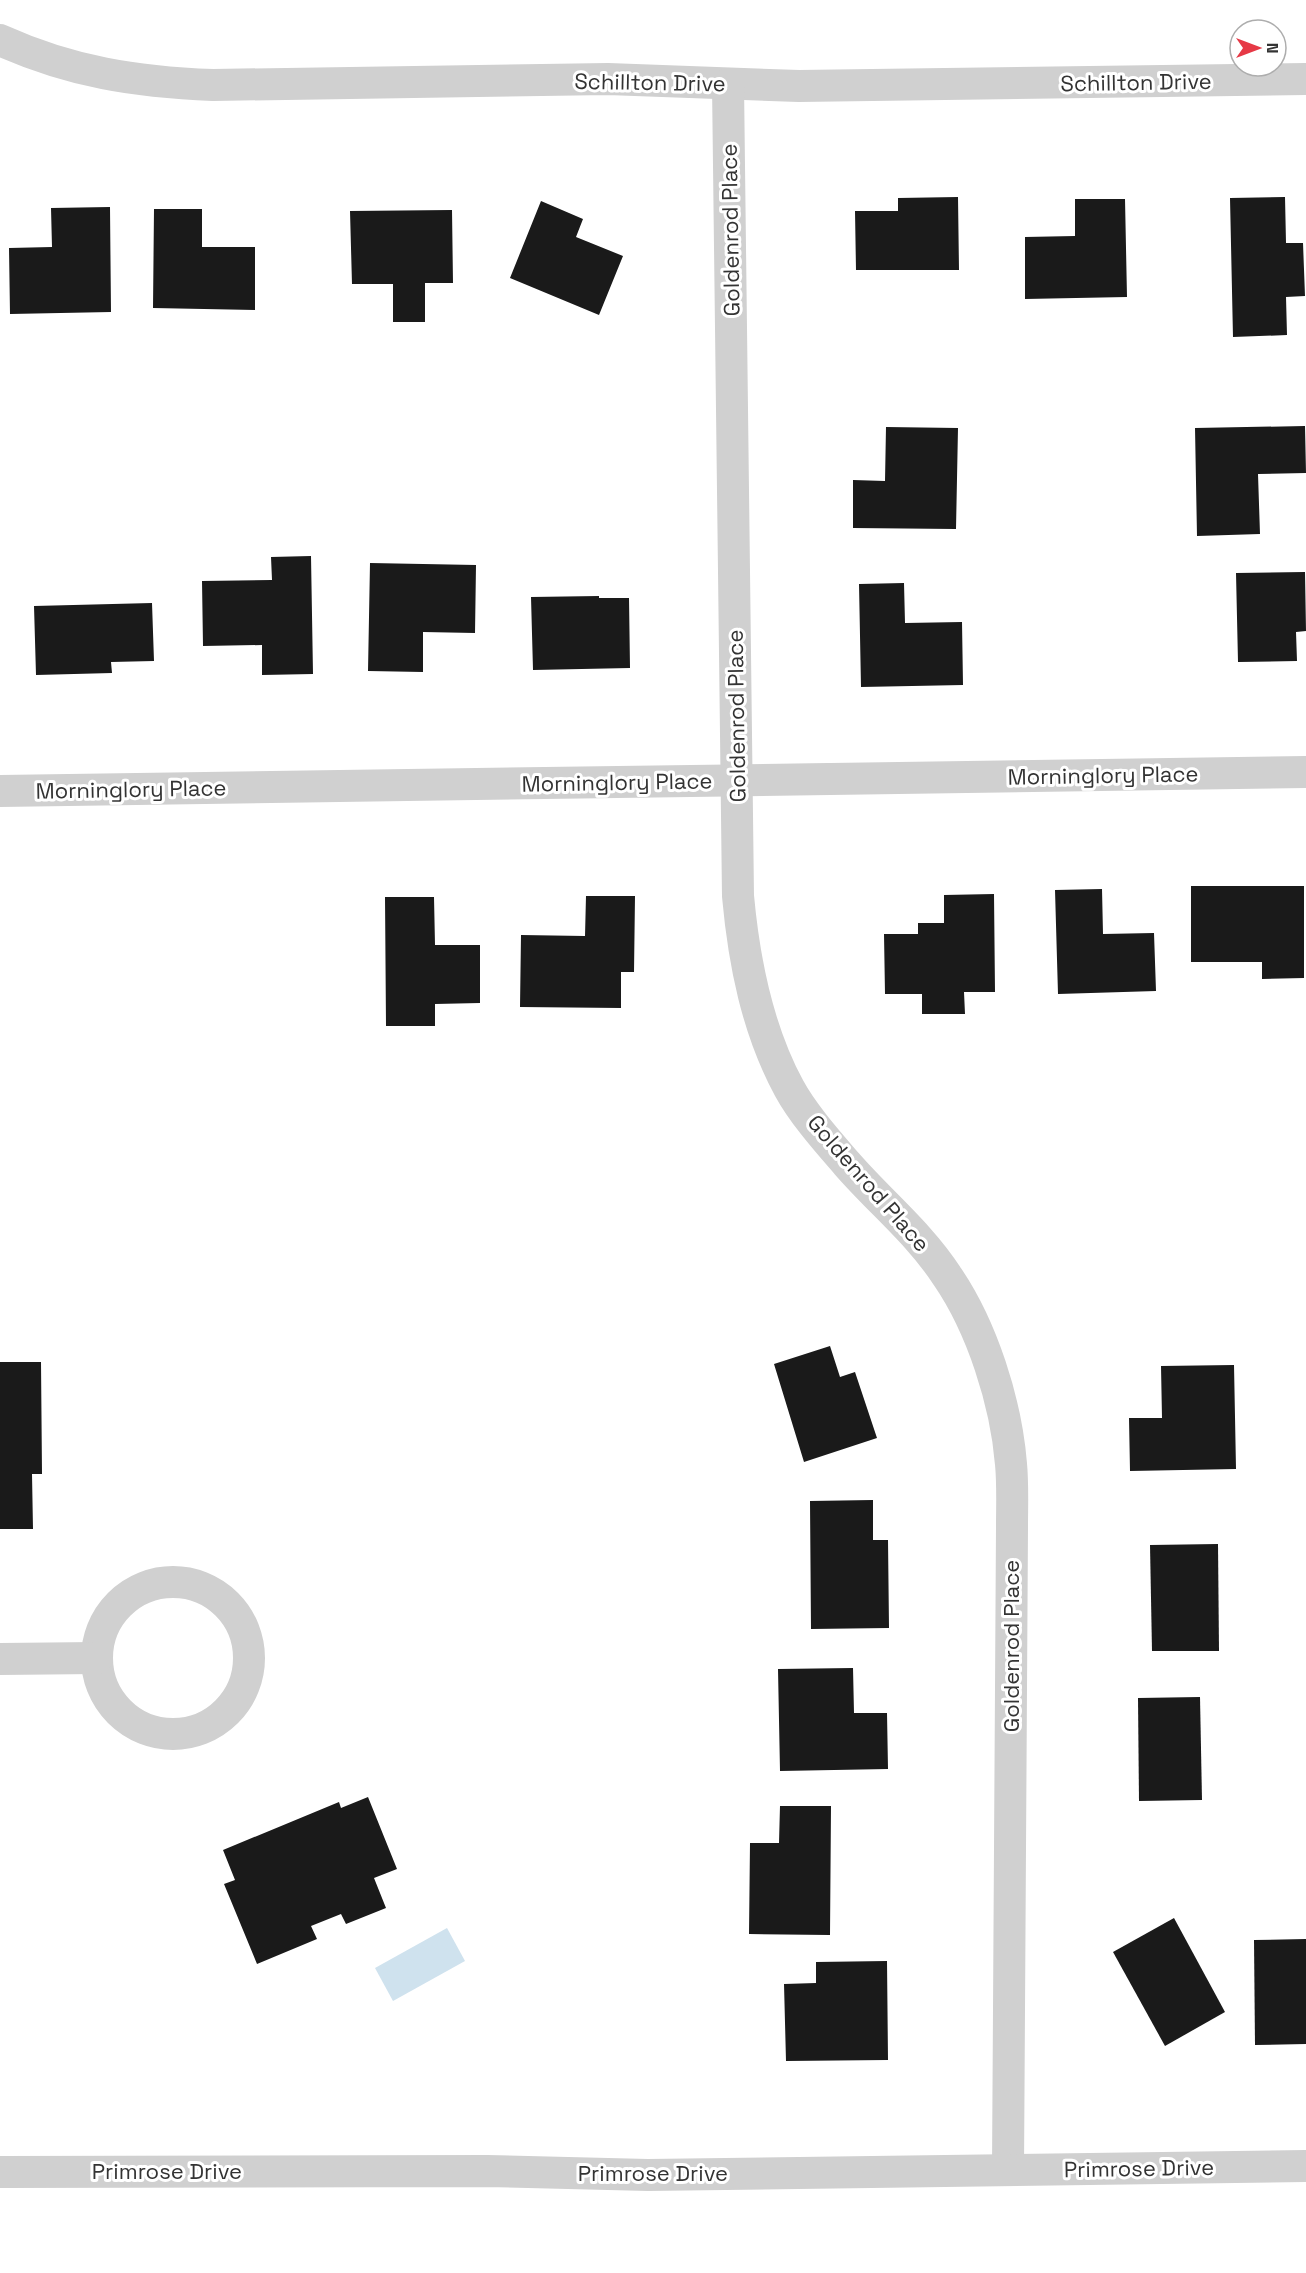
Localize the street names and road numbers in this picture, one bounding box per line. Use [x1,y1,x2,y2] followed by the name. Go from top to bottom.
[574,67,726,97] street label: Schillton Drive
[1060,67,1212,97] street label: Schillton Drive
[714,143,746,317] street label: Goldenrod Place
[720,629,752,803] street label: Goldenrod Place
[1007,759,1199,791] street label: Morninglory Place
[521,766,713,798] street label: Morninglory Place
[35,773,227,805] street label: Morninglory Place
[802,1109,936,1257] street label: Goldenrod Place
[997,1560,1025,1732] street label: Goldenrod Place
[1064,2153,1214,2183] street label: Primrose Drive
[92,2157,242,2185] street label: Primrose Drive
[578,2159,728,2187] street label: Primrose Drive

